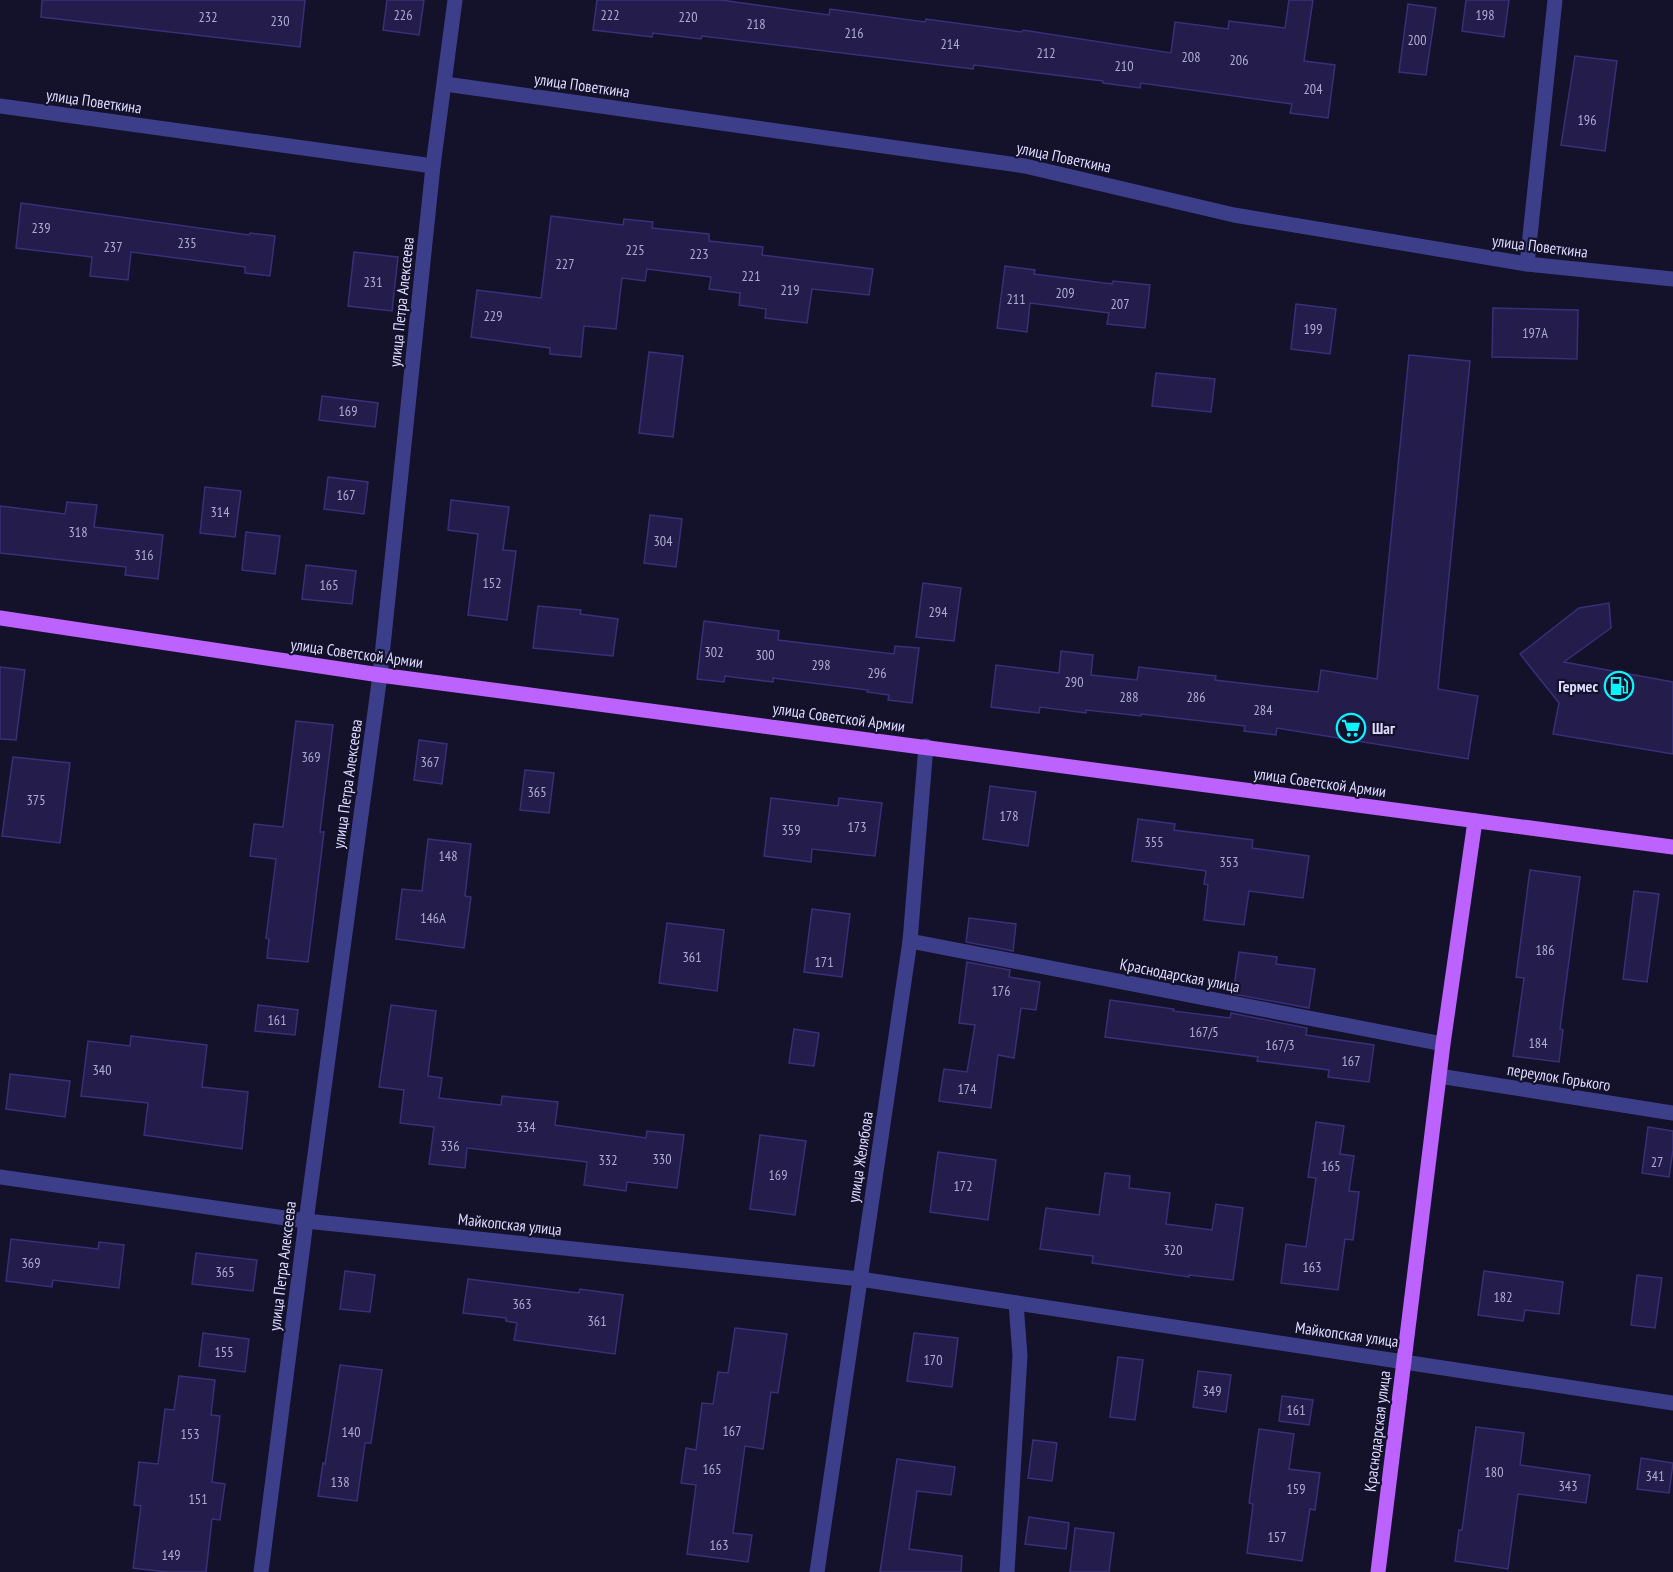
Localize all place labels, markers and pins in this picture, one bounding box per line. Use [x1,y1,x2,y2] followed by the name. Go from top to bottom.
[1603,670,1635,702] fuel station icon: Гермес
[1558,676,1598,696] place label: Гермес
[1335,712,1367,744] supermarket icon: Шаг
[1372,718,1396,738] place label: Шаг

